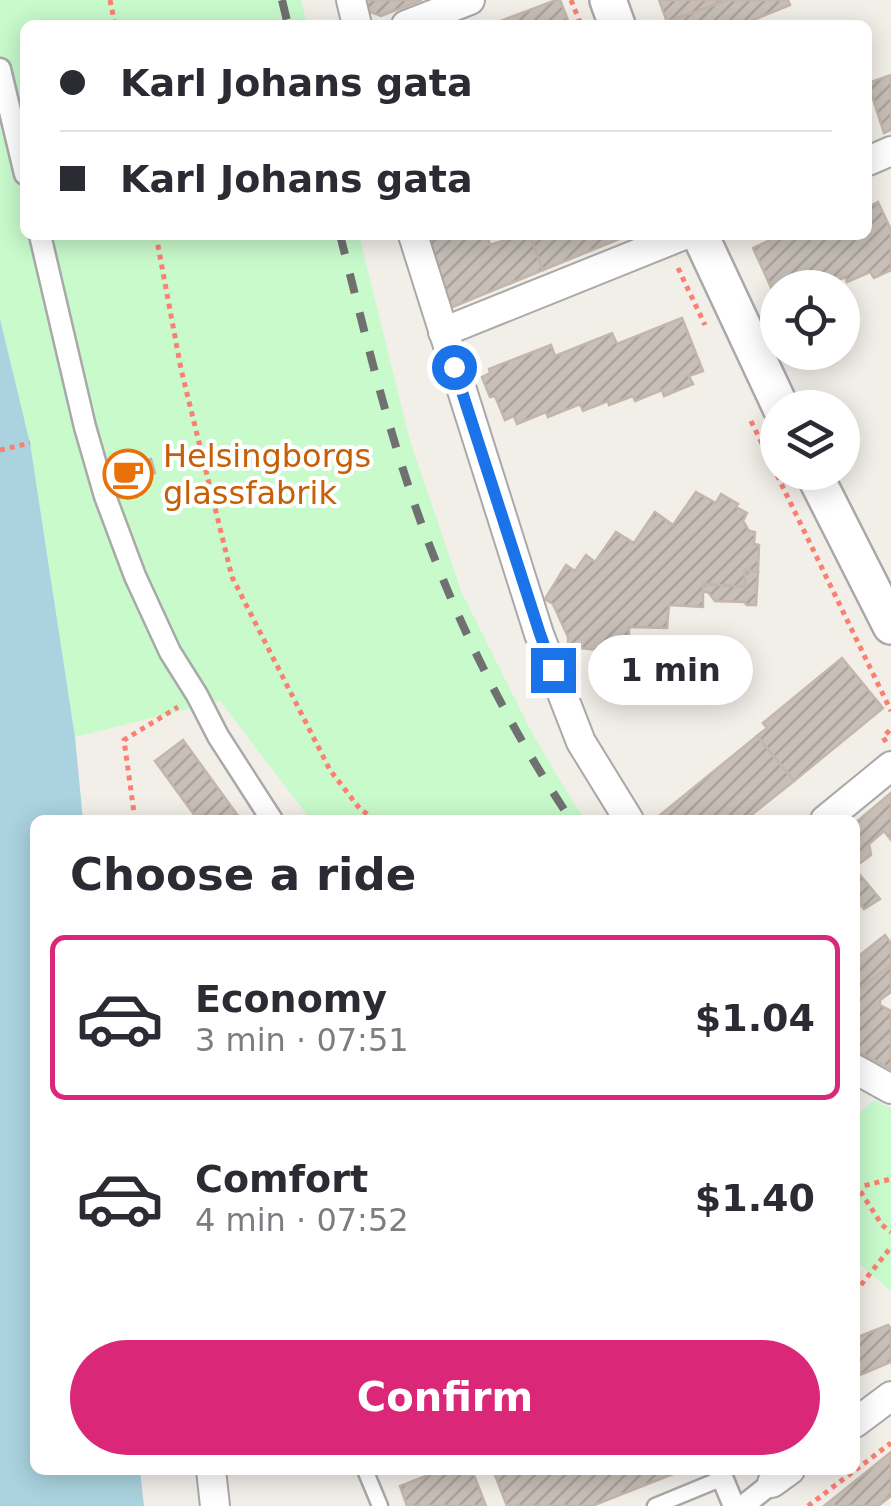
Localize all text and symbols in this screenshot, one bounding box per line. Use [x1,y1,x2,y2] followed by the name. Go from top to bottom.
[120,61,473,105] text: Karl Johans gata
[120,157,473,201] text: Karl Johans gata
[760,270,860,490] map controls
[760,270,860,370] button: locate
[432,345,477,390] route start
[760,390,860,490] button: layers
[163,437,371,512] place label: Helsingborgs glassfabrik
[102,448,154,500] cafe icon: Helsingborgs glassfabrik
[588,635,753,705] callout: 1 min
[531,648,576,693] route end
[620,651,721,689] text: 1 min
[70,848,416,901] text: Choose a ride
[75,973,165,1063] icon: car
[195,977,387,1021] text: Economy
[695,996,815,1040] text: $1.04
[195,1021,409,1059] text: 3 min · 07:51
[75,1153,165,1243] icon: car
[195,1157,368,1201] text: Comfort
[695,1176,815,1220] text: $1.40
[195,1201,409,1239] text: 4 min · 07:52
[70,1340,820,1455] button: Confirm

